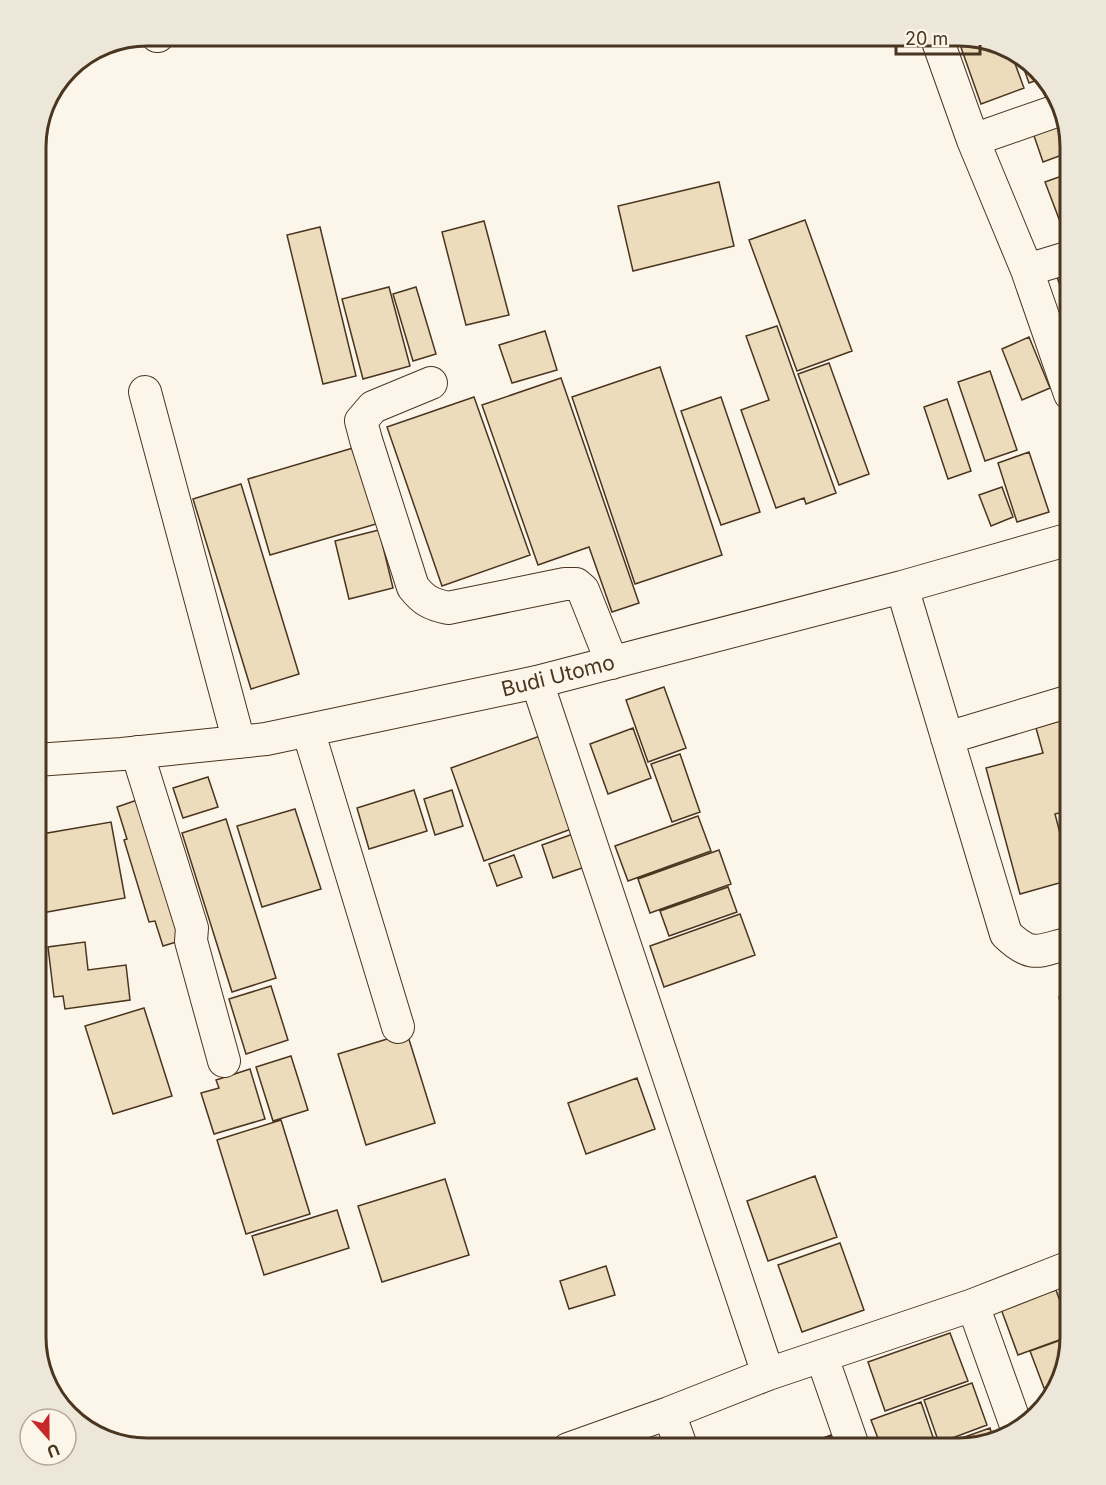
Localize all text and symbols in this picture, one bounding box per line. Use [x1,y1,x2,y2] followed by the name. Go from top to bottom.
[896,18,980,56] scale bar
[905,28,948,49] text: 20 m
[499,649,617,702] street label: Budi Utomo
[18,1407,78,1467] north arrow
[44,1440,62,1462] text: U

